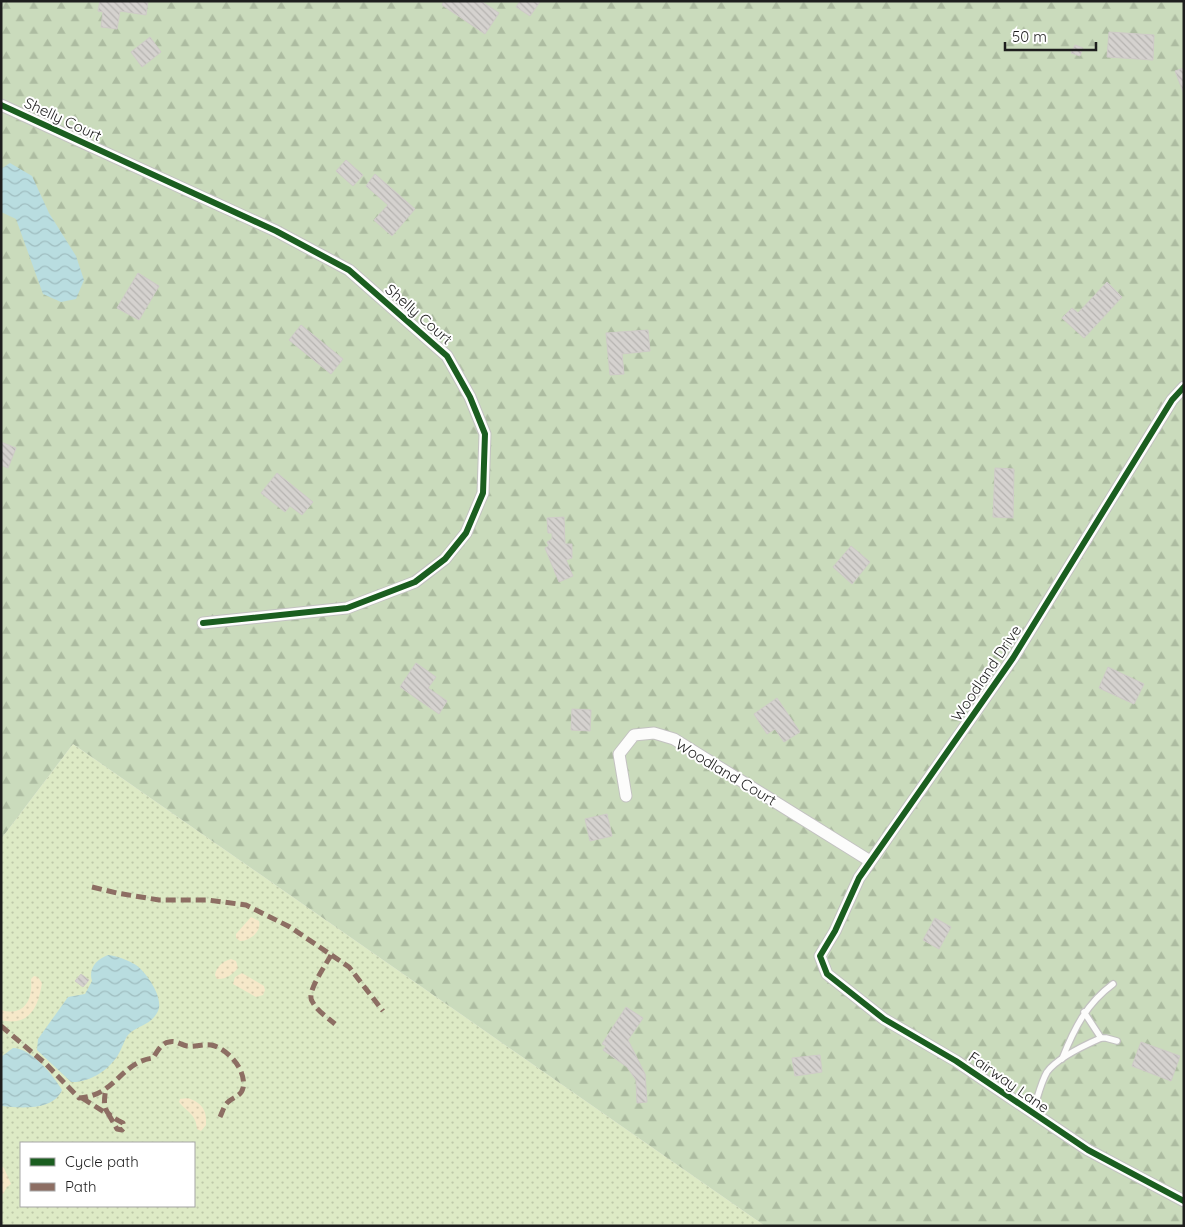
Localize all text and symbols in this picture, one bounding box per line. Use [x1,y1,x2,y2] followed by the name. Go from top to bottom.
[1005,20,1096,52] scale bar
[1012,27,1047,46] text: 50 m
[21,93,105,145] street label: Shelly Court
[381,280,457,348] street label: Shelly Court
[947,621,1025,725] street label: Woodland Drive
[672,734,780,810] street label: Woodland Court
[965,1047,1053,1117] street label: Fairway Lane
[20,1142,195,1207] legend
[65,1152,139,1171] text: Cycle path
[65,1177,97,1196] text: Path

